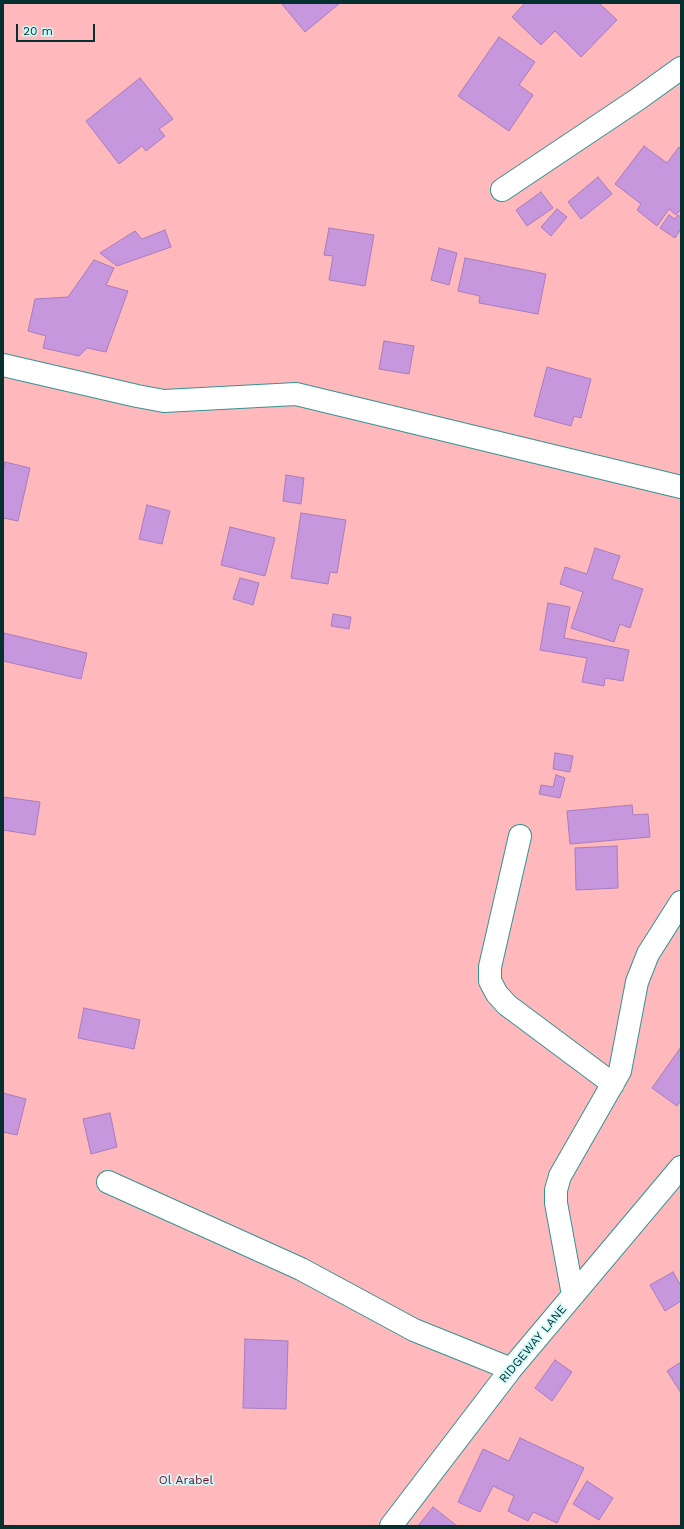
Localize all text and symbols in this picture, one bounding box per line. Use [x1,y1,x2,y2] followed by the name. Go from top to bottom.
[18,16,97,42] scale bar
[23,24,53,38] text: 20 m
[496,1302,570,1386] street label: RIDGEWAY LANE
[159,1473,213,1487] park label: Ol Arabel

